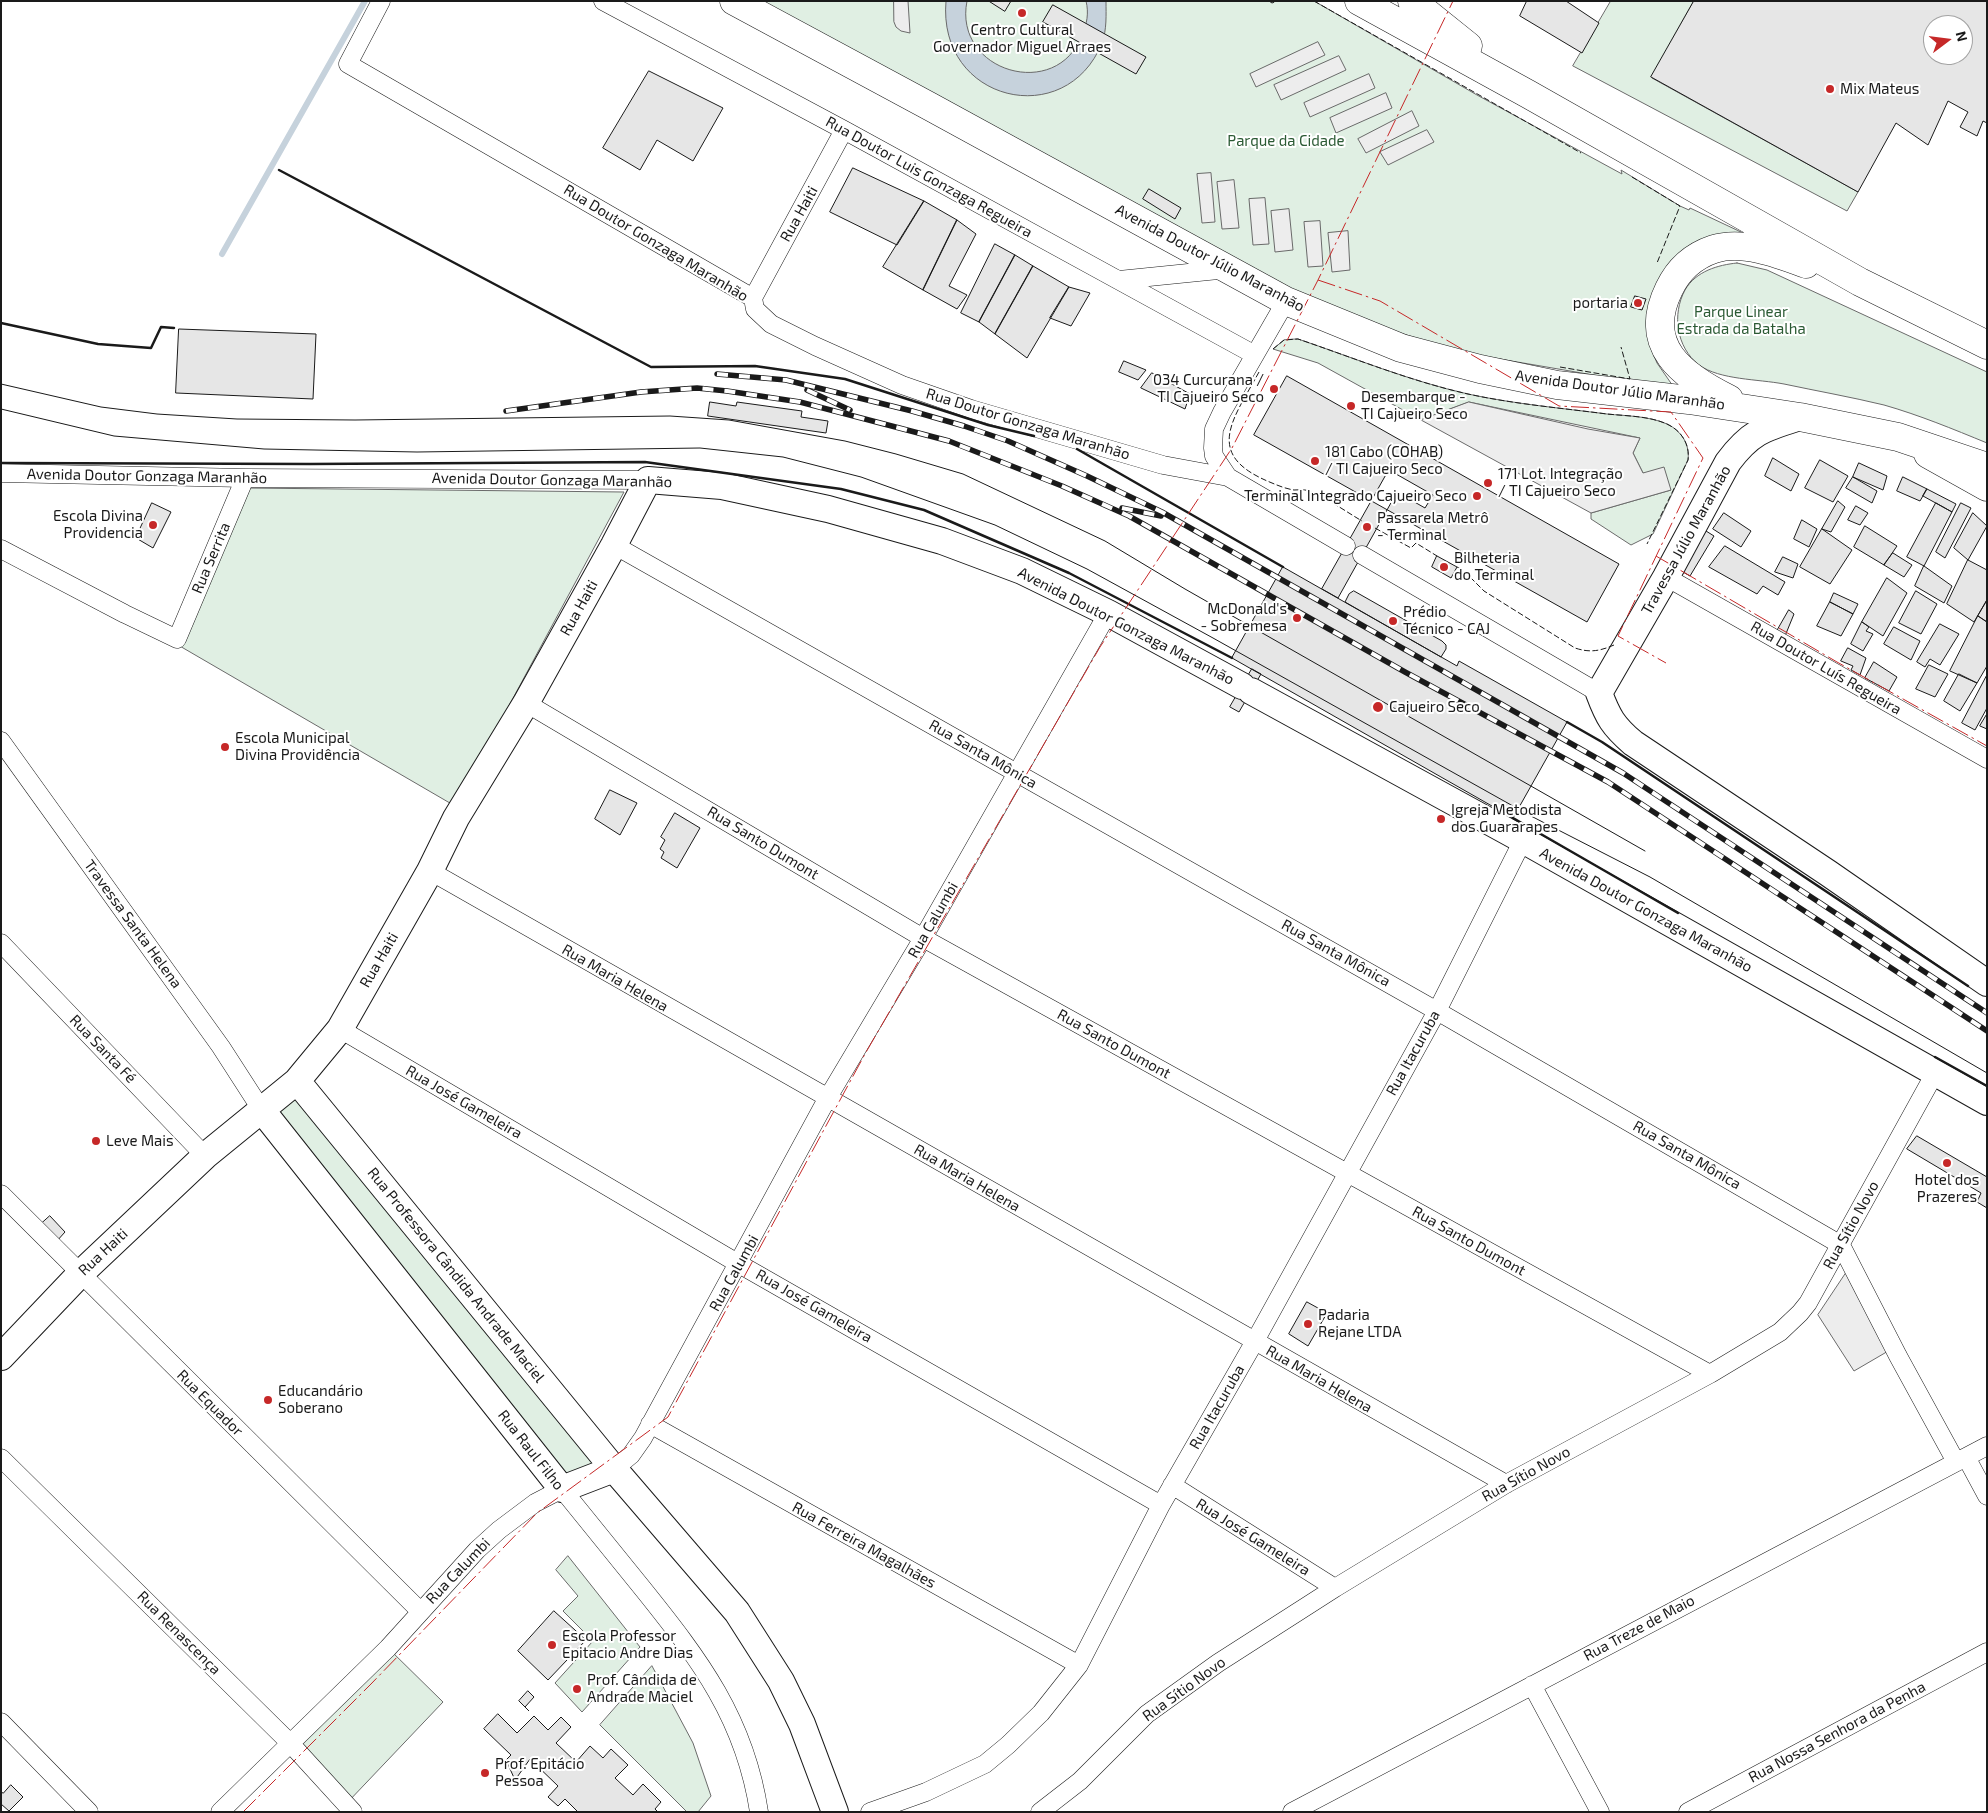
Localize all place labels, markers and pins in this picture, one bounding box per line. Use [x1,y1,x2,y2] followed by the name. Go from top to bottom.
[1016,7,1028,19] marker: Centro Cultural Governador Miguel Arraes
[933,21,1111,56] place label: Centro Cultural Governador Miguel Arraes
[1840,80,1919,98] place label: Mix Mateus
[1824,83,1836,95] marker: Mix Mateus
[1573,294,1628,312] place label: portaria
[1632,297,1644,309] marker: portaria
[1153,371,1264,406] place label: 034 Curcurana / TI Cajueiro Seco
[1268,383,1280,395] marker: 034 Curcurana / TI Cajueiro Seco
[1361,388,1468,423] place label: Desembarque - TI Cajueiro Seco
[1345,400,1357,412] marker: Desembarque - TI Cajueiro Seco
[1325,443,1443,478] place label: 181 Cabo (COHAB) / TI Cajueiro Seco
[1309,455,1321,467] marker: 181 Cabo (COHAB) / TI Cajueiro Seco
[1498,465,1623,500] place label: 171 Lot. Integração / TI Cajueiro Seco
[1482,477,1494,489] marker: 171 Lot. Integração / TI Cajueiro Seco
[1244,487,1467,505] place label: Terminal Integrado Cajueiro Seco
[1471,490,1483,502] marker: Terminal Integrado Cajueiro Seco
[53,507,143,542] place label: Escola Divina Providencia
[1377,509,1489,544] place label: Passarela Metrô - Terminal
[147,519,159,531] marker: Escola Divina Providencia
[1361,521,1373,533] marker: Passarela Metrô - Terminal
[1454,549,1534,584] place label: Bilheteria do Terminal
[1438,561,1450,573] marker: Bilheteria do Terminal
[1201,600,1287,635] place label: McDonald's - Sobremesa
[1403,603,1490,638] place label: Prédio Técnico - CAJ
[1291,612,1303,624] marker: McDonald's - Sobremesa
[1387,615,1399,627] marker: Prédio Técnico - CAJ
[1389,698,1480,716] place label: Cajueiro Seco
[1371,700,1385,714] marker: Cajueiro Seco
[235,729,360,764] place label: Escola Municipal Divina Providência
[219,741,231,753] marker: Escola Municipal Divina Providência
[1451,801,1562,836] place label: Igreja Metodista dos Guararapes
[1435,813,1447,825] marker: Igreja Metodista dos Guararapes
[106,1132,174,1150] place label: Leve Mais
[90,1135,102,1147] marker: Leve Mais
[1941,1157,1953,1169] marker: Hotel dos Prazeres
[1915,1171,1979,1206] place label: Hotel dos Prazeres
[1318,1306,1401,1341] place label: Padaria Rejane LTDA
[1302,1318,1314,1330] marker: Padaria Rejane LTDA
[278,1382,363,1417] place label: Educandário Soberano
[262,1394,274,1406] marker: Educandário Soberano
[562,1627,693,1662] place label: Escola Professor Epitacio Andre Dias
[546,1639,558,1651] marker: Escola Professor Epitacio Andre Dias
[587,1671,697,1706] place label: Prof. Cândida de Andrade Maciel
[571,1683,583,1695] marker: Prof. Cândida de Andrade Maciel
[495,1755,584,1790] place label: Prof. Epitácio Pessoa
[479,1767,491,1779] marker: Prof. Epitácio Pessoa

